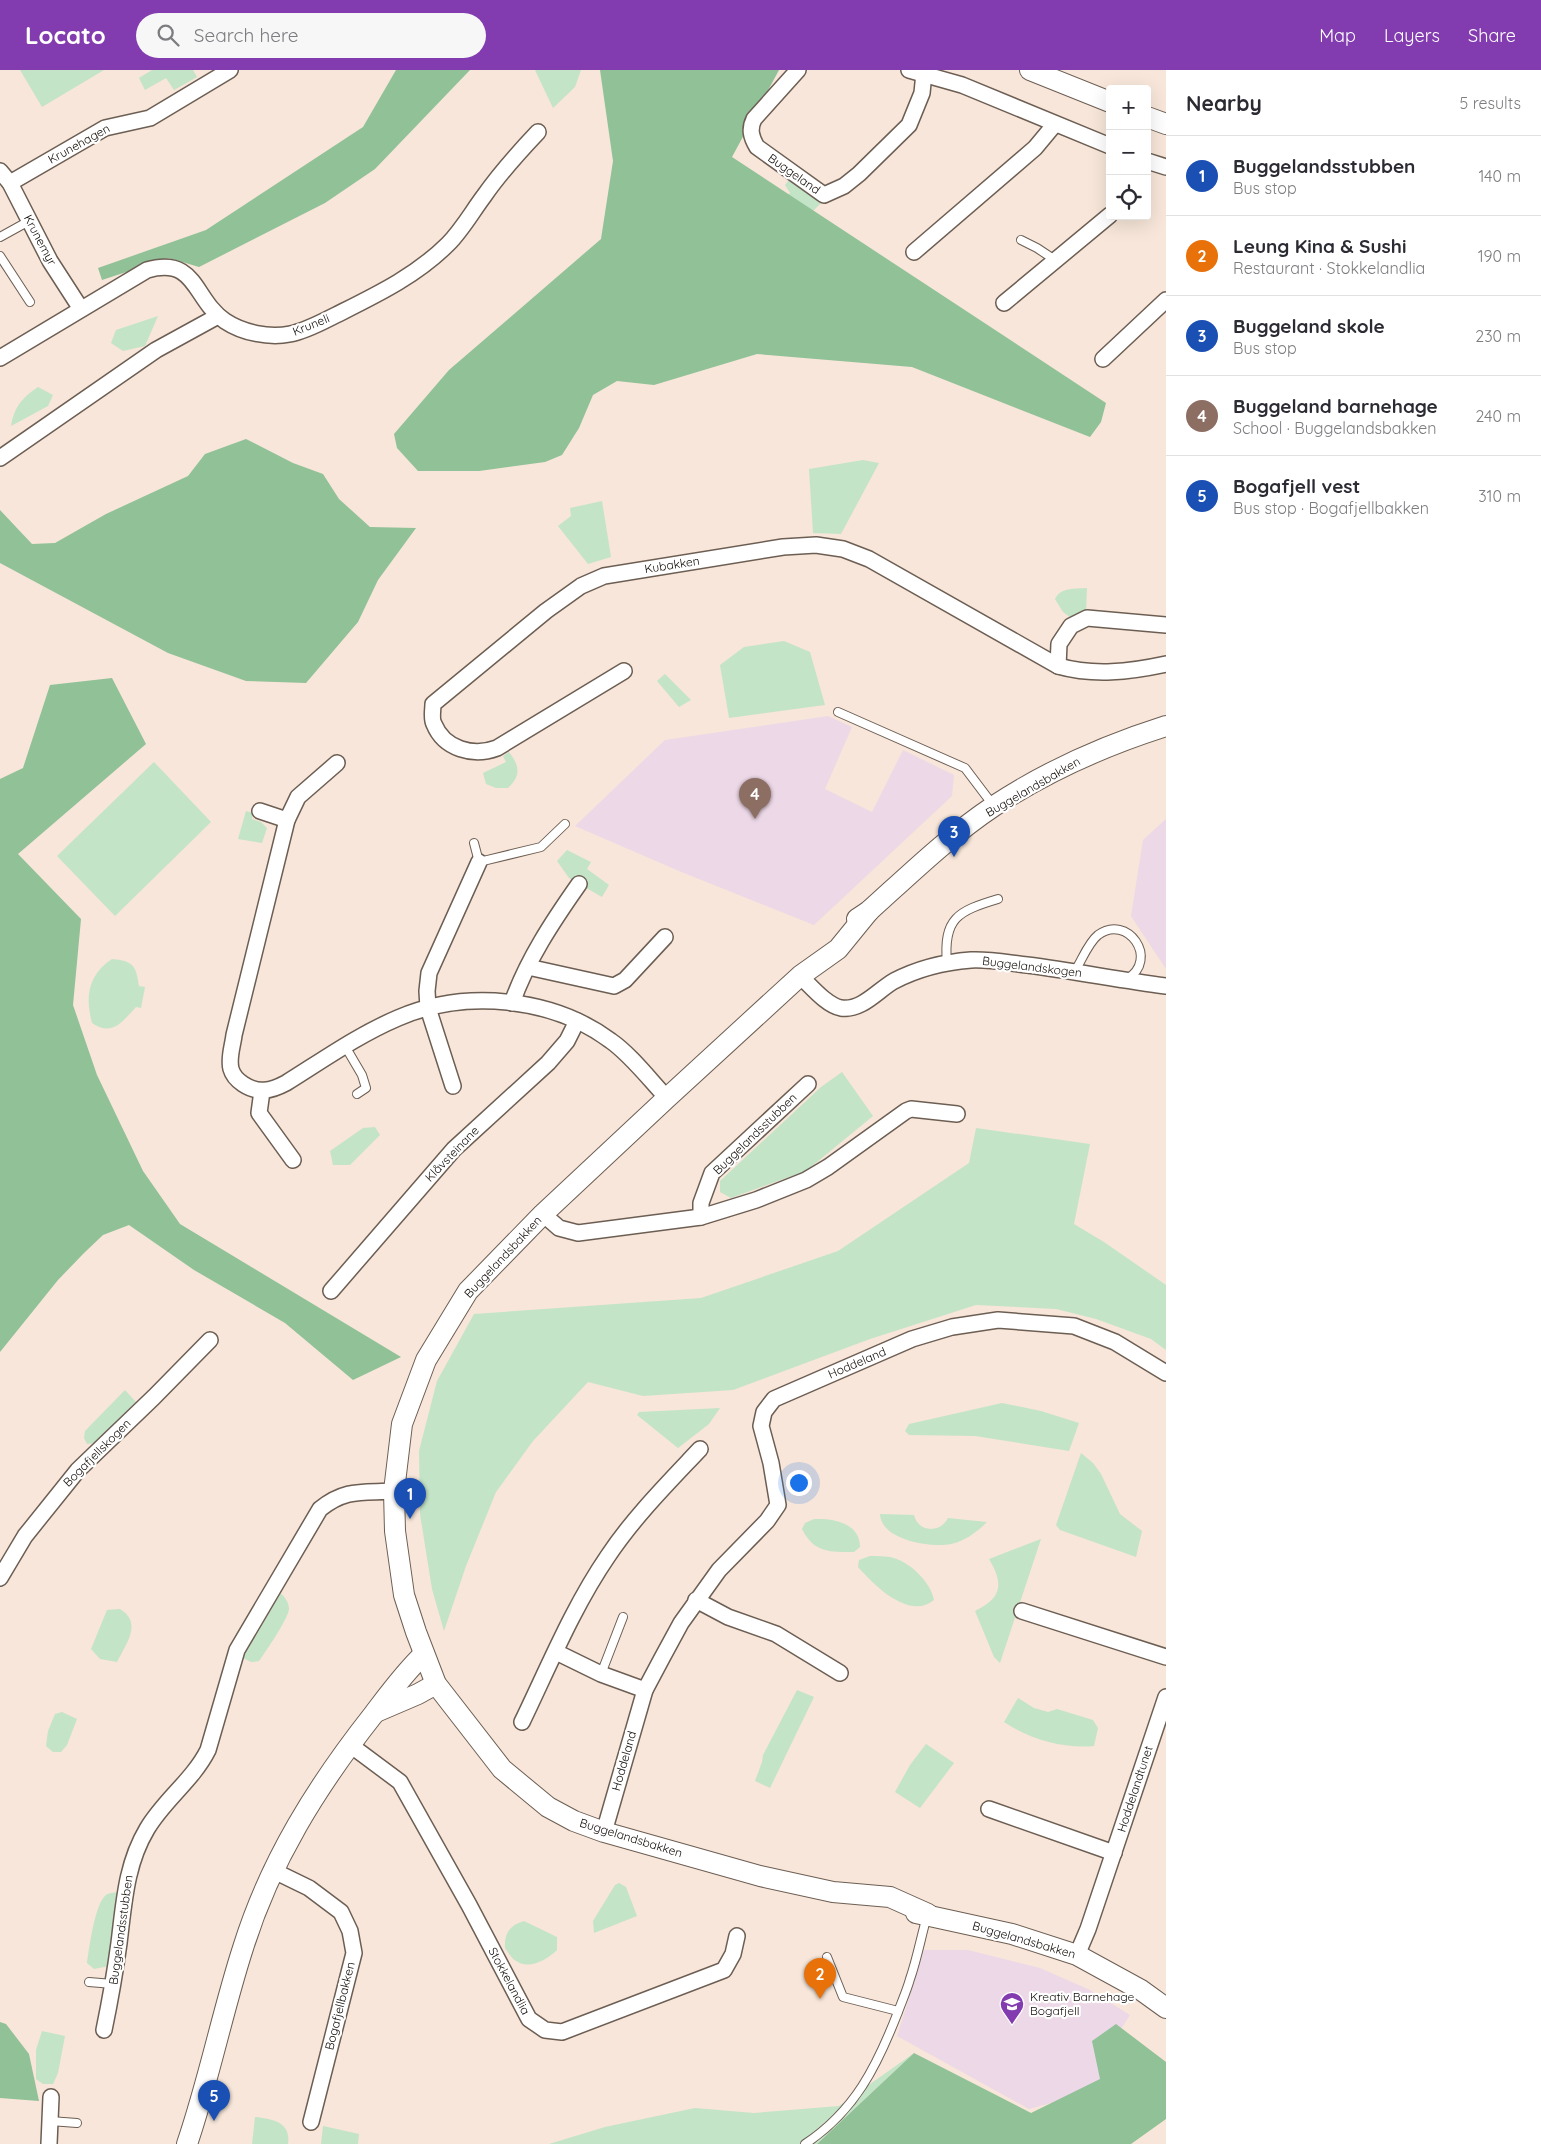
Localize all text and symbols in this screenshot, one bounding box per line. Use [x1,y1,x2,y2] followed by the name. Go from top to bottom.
[136,13,486,58] search box
[25,20,106,50] text: Locato
[154,21,182,49] icon: search
[194,23,299,47] text: Search here
[1319,24,1356,47] text: Map
[1384,24,1440,47] text: Layers
[1468,24,1516,47] text: Share
[1106,85,1151,220] map controls
[1106,85,1151,130] button: +
[1186,90,1262,116] text: Nearby
[1460,93,1521,113] text: 5 results
[45,120,112,167] street label: Krunehagen
[1106,130,1151,175] button: −
[765,150,823,197] street label: Buggeland
[1233,154,1415,178] text: Buggelandsstubben
[1199,166,1205,186] text: 1
[1478,166,1521,186] text: 140 m
[1106,175,1151,220] button: locate
[1233,178,1297,198] text: Bus stop
[21,212,60,268] street label: Krunemyr
[1233,234,1406,258] text: Leung Kina & Sushi
[1197,246,1207,266] text: 2
[1478,246,1521,266] text: 190 m
[1233,258,1425,278] text: Restaurant · Stokkelandlia
[290,310,331,339] street label: Kruneli
[1233,314,1385,338] text: Buggeland skole
[1198,326,1206,346] text: 3
[1475,326,1521,346] text: 230 m
[1233,338,1297,358] text: Bus stop
[1233,394,1438,418] text: Buggeland barnehage
[1197,406,1207,426] text: 4
[1475,406,1521,426] text: 240 m
[1233,418,1436,438] text: School · Buggelandsbakken
[1233,474,1360,498] text: Bogafjell vest
[1197,486,1207,506] text: 5
[1478,486,1521,506] text: 310 m
[1233,498,1429,518] text: Bus stop · Bogafjellbakken
[643,553,701,576] street label: Kubakken
[983,753,1083,820] street label: Buggelandsbakken
[739,778,771,819] pin: 4
[938,816,970,857] pin: 3
[981,953,1083,980] street label: Buggelandskogen
[710,1090,800,1177] street label: Buggelandsstubben
[422,1123,482,1184] street label: Klåvsteinane
[461,1213,544,1301] street label: Buggelandsbakken
[826,1344,888,1381] street label: Hoddeland
[60,1416,134,1490] street label: Bogafjellskogen
[786,1470,812,1496] your location
[394,1478,426,1519] pin: 1
[608,1729,639,1792] street label: Hoddeland
[1113,1744,1156,1834] street label: Hoddelandtunet
[578,1815,684,1860] street label: Buggelandsbakken
[105,1874,136,1986] street label: Buggelandsstubben
[971,1918,1077,1961] street label: Buggelandsbakken
[485,1945,533,2017] street label: Stokkelandlia
[804,1958,836,1999] pin: 2
[321,1960,358,2052] street label: Bogafjellbakken
[1030,1989,1134,2018] place label: Kreativ Barnehage Bogafjell
[999,1991,1025,2025] school or university icon: Kreativ Barnehage Bogafjell
[198,2080,230,2121] pin: 5

